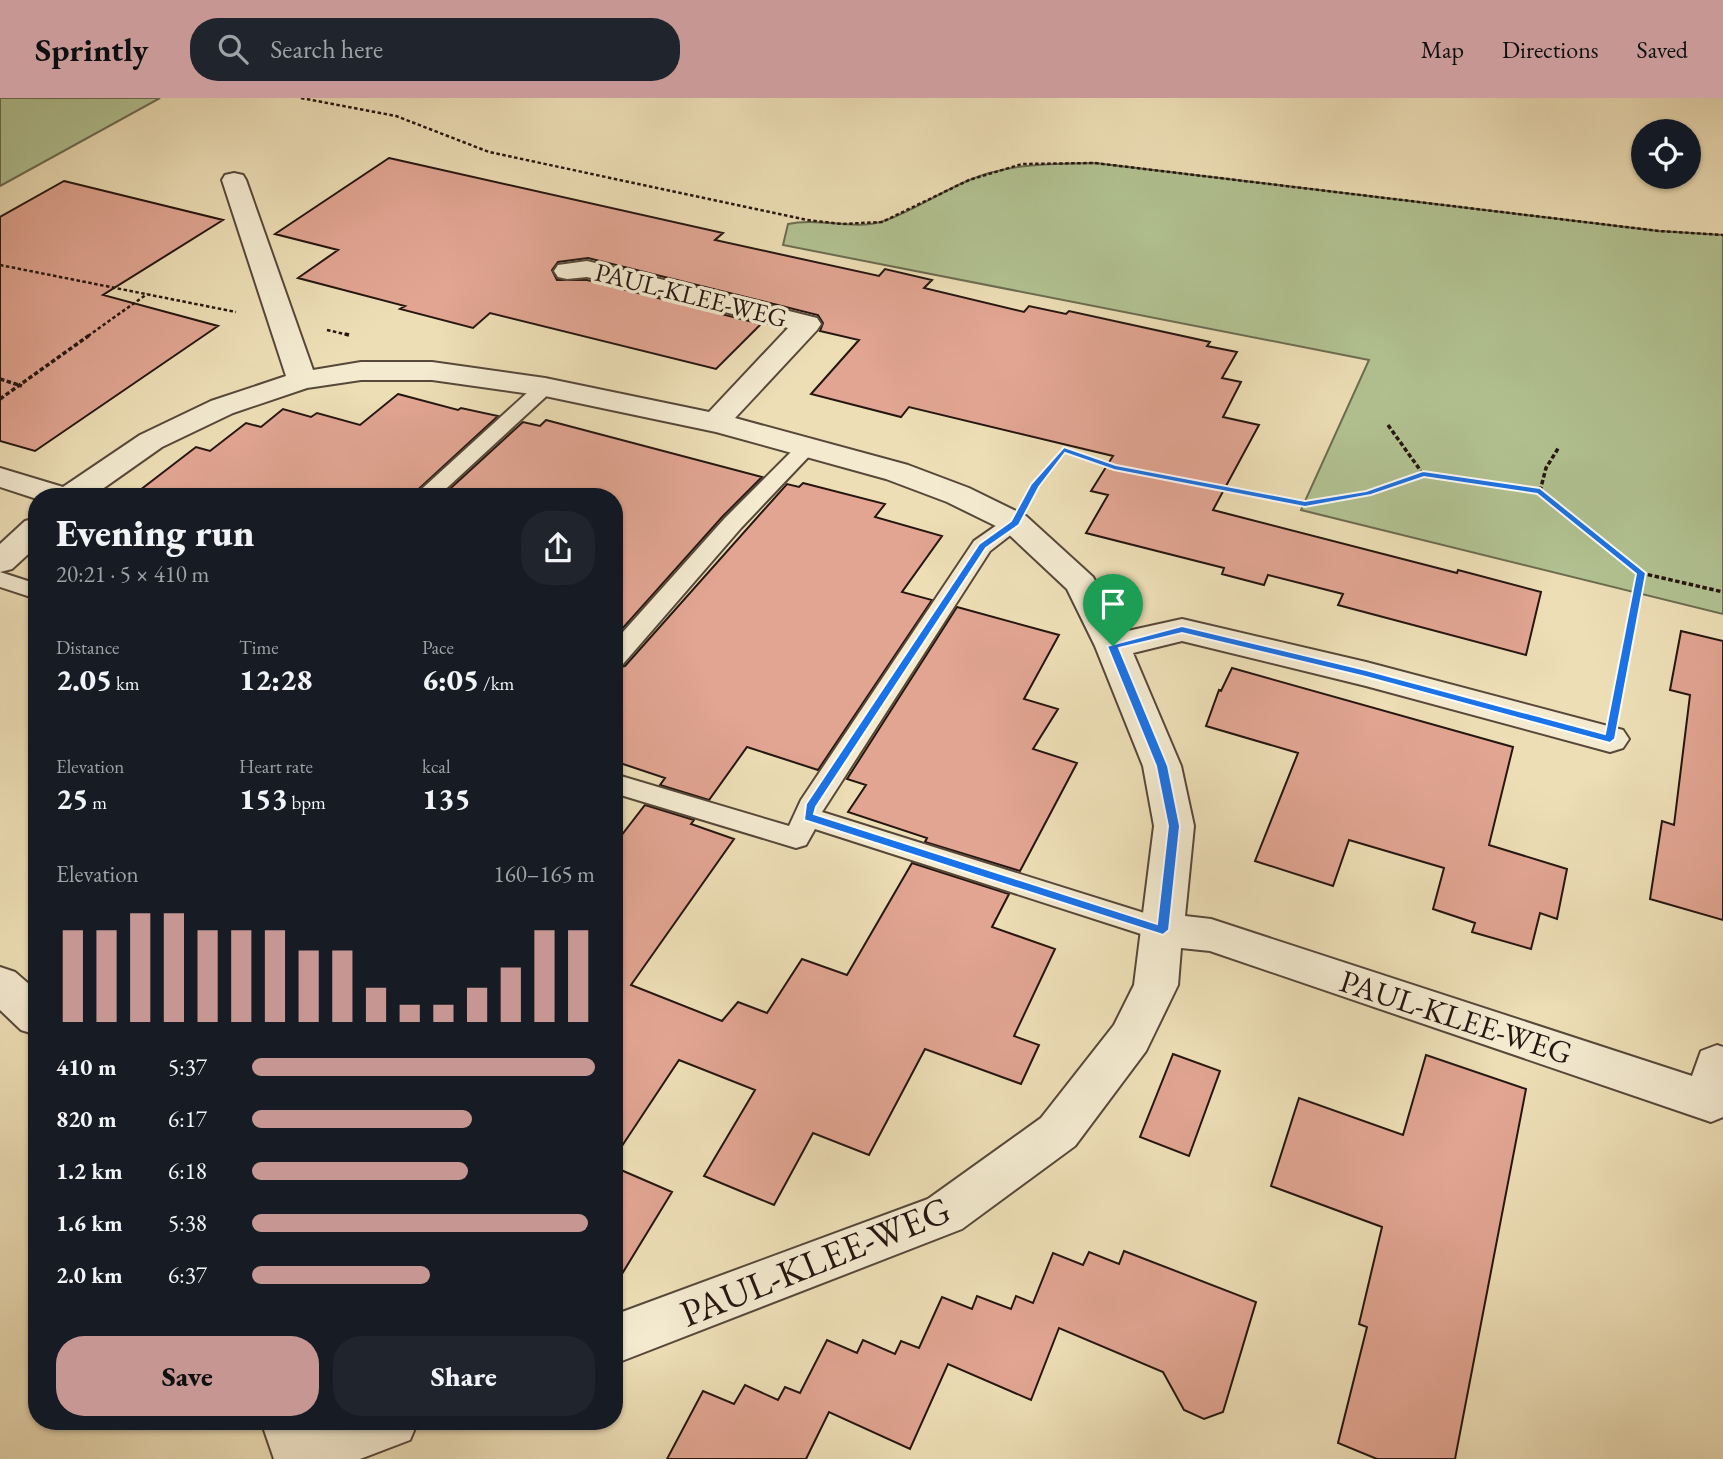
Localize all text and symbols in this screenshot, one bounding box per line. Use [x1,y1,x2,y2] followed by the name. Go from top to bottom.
[190,18,680,81] search box
[35,28,148,71] text: Sprintly
[214,30,252,68] icon: search
[270,32,383,66] text: Search here
[1421,34,1464,65] text: Map
[1502,34,1599,65] text: Directions
[1637,34,1688,65] text: Saved
[1631,119,1701,189] map controls
[1631,119,1701,189] button: locate
[592,255,790,335] street label: PAUL-KLEE-WEG
[56,508,254,557] text: Evening run
[521,511,595,585] button: share
[56,559,209,589] text: 20:21 · 5 × 410 m
[1083,574,1143,646] pin
[1094,585,1132,623] icon: arrive
[56,635,119,660] text: Distance
[239,635,279,660] text: Time
[422,635,454,660] text: Pace
[56,660,112,699] text: 2.05
[239,660,312,699] text: 12:28
[422,660,479,699] text: 6:05
[112,671,140,696] text: km
[479,671,514,696] text: /km
[56,754,124,779] text: Elevation
[239,754,313,779] text: Heart rate
[422,754,451,779] text: kcal
[56,779,88,818] text: 25
[239,779,288,818] text: 153
[422,779,471,818] text: 135
[88,790,107,815] text: m
[288,790,326,815] text: bpm
[56,859,139,889] text: Elevation
[494,859,595,889] text: 160–165 m
[1335,960,1577,1074] street label: PAUL-KLEE-WEG
[56,1052,117,1082] text: 410 m
[168,1052,207,1082] text: 5:37
[56,1104,117,1134] text: 820 m
[168,1104,207,1134] text: 6:17
[56,1156,123,1186] text: 1.2 km
[168,1156,207,1186] text: 6:18
[673,1185,957,1337] street label: PAUL-KLEE-WEG
[56,1208,123,1238] text: 1.6 km
[168,1208,207,1238] text: 5:38
[56,1260,123,1290] text: 2.0 km
[168,1260,207,1290] text: 6:37
[56,1336,319,1416] button: Save
[333,1336,595,1416] button: Share

